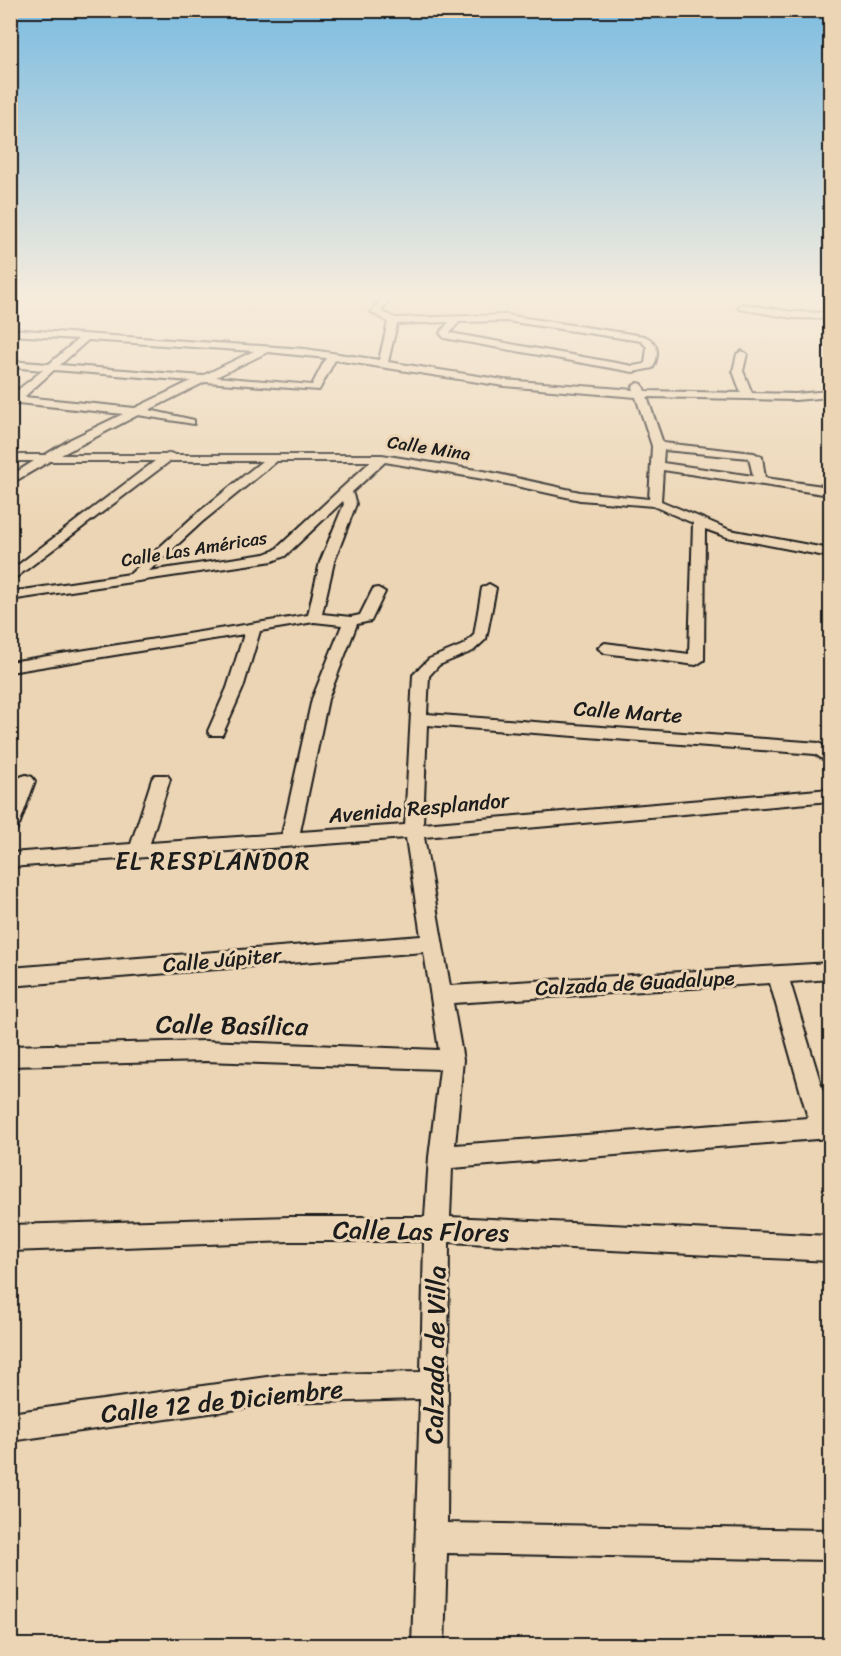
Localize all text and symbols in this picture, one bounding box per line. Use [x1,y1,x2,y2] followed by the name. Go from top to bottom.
[385,426,473,470] street label: Calle Mina
[119,522,270,576] street label: Calle Las Américas
[572,689,684,735] street label: Calle Marte
[326,781,512,835] street label: Avenida Resplandor
[115,840,311,882] district label: EL RESPLANDOR
[161,936,284,984] street label: Calle Júpiter
[534,959,736,1007] street label: Calzada de Guadalupe
[155,1001,310,1049] street label: Calle Basílica
[333,1206,510,1256] street label: Calle Las Flores
[410,1265,460,1445] street label: Calzada de Villa
[99,1365,345,1437] street label: Calle 12 de Diciembre

